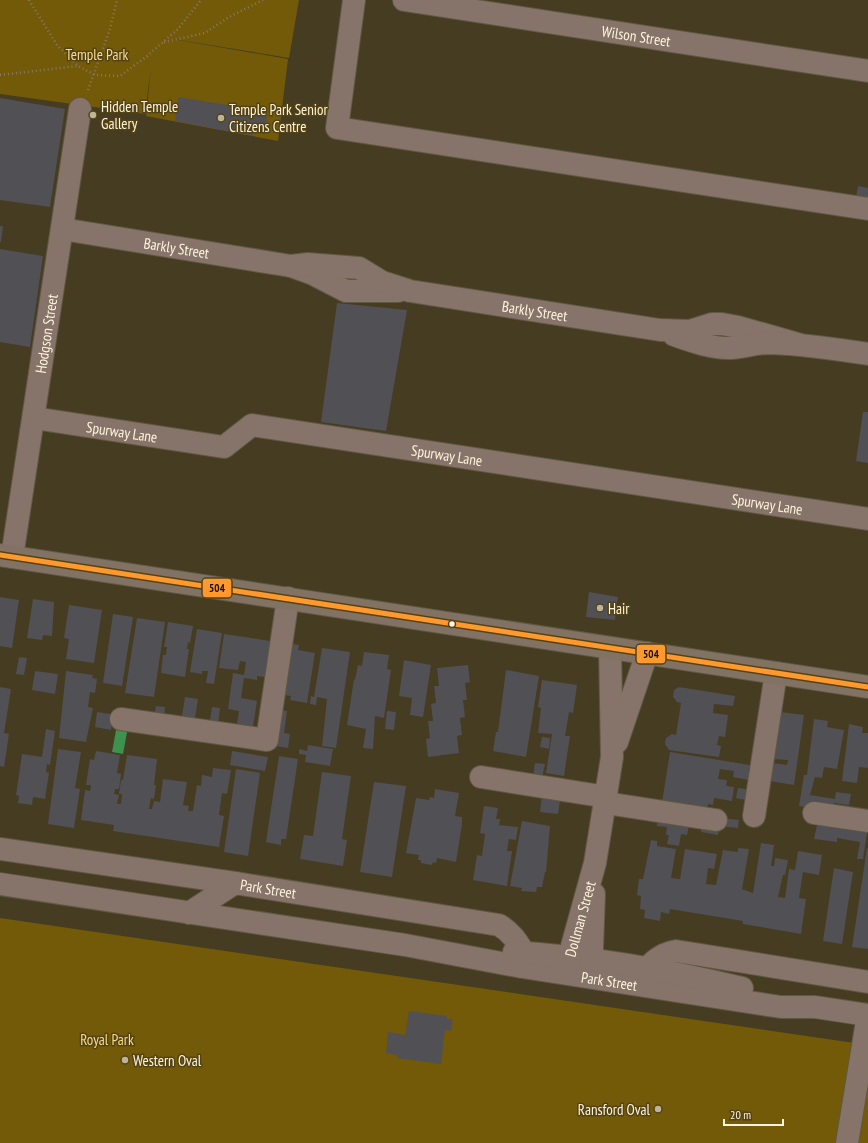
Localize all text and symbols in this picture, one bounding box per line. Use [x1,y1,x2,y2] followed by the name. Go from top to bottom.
[601,21,672,50] street label: Wilson Street
[66,45,129,64] park label: Temple Park
[101,97,178,133] place label: Hidden Temple Gallery
[229,100,329,136] place label: Temple Park Senior Citizens Centre
[88,110,98,120] marker: Hidden Temple Gallery
[216,113,226,123] marker: Temple Park Senior Citizens Centre
[142,233,211,262] street label: Barkly Street
[31,293,61,375] street label: Hodgson Street
[501,296,569,325] street label: Barkly Street
[85,417,159,446] street label: Spurway Lane
[410,440,484,470] street label: Spurway Lane
[730,489,804,518] street label: Spurway Lane
[202,578,232,598] line badge: 504
[209,581,226,595] text: 504
[608,599,630,618] place label: Hair
[595,603,605,613] marker: Hair
[447,619,457,629] unlabelled marker
[636,644,666,664] line badge: 504
[643,647,660,661] text: 504
[239,874,297,902] street label: Park Street
[560,879,599,959] street label: Dollman Street
[580,967,639,994] street label: Park Street
[80,1030,134,1049] park label: Royal Park
[133,1051,202,1070] place label: Western Oval
[120,1055,130,1065] marker: Western Oval
[578,1100,650,1119] place label: Ransford Oval
[724,1101,783,1127] scale bar
[653,1104,663,1114] marker: Ransford Oval
[730,1107,751,1122] text: 20 m

